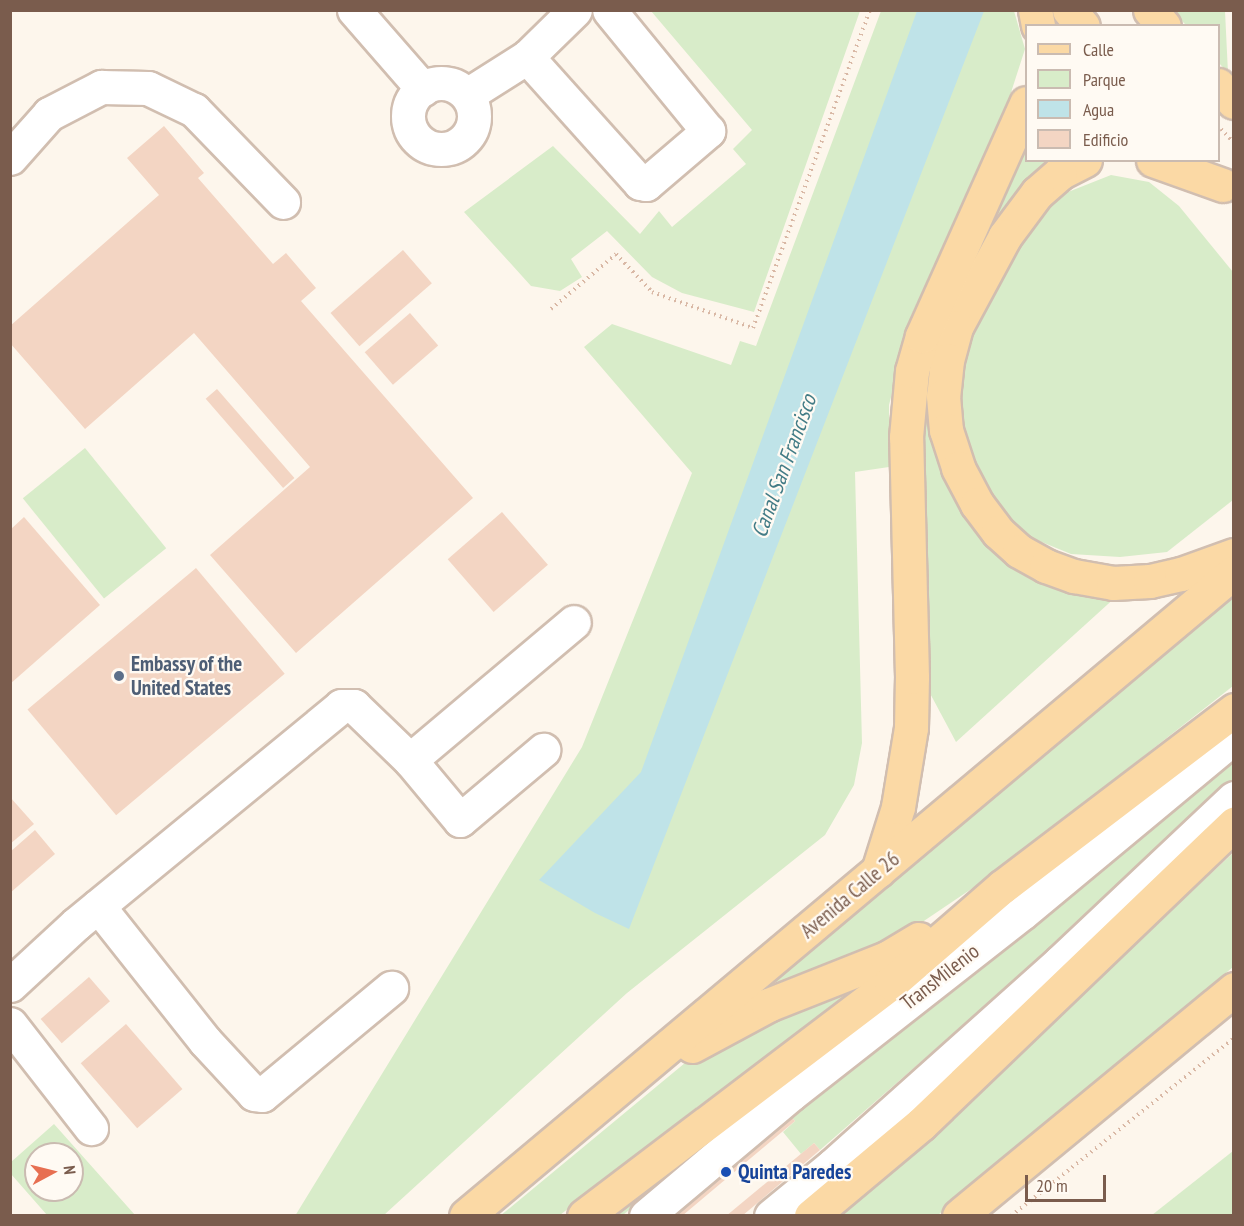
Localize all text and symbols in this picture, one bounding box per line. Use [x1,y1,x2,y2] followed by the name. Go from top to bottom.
[1025,24,1220,162] legend
[1083,38,1114,61] text: Calle
[1083,68,1126,91] text: Parque
[1083,98,1114,121] text: Agua
[1083,128,1128,151] text: Edificio
[746,391,822,541] water label: Canal San Francisco
[131,651,243,701] place label: Embassy of the United States
[112,669,126,683] marker: Embassy of the United States
[795,846,905,944] street label: Avenida Calle 26
[896,939,984,1015] street label: TransMilenio
[24,1142,84,1202] north arrow
[738,1159,851,1185] place label: Quinta Paredes
[1028,1163,1109,1201] scale bar
[59,1165,80,1176] text: N
[719,1165,733,1179] marker: Quinta Paredes
[1036,1174,1068,1197] text: 20 m

